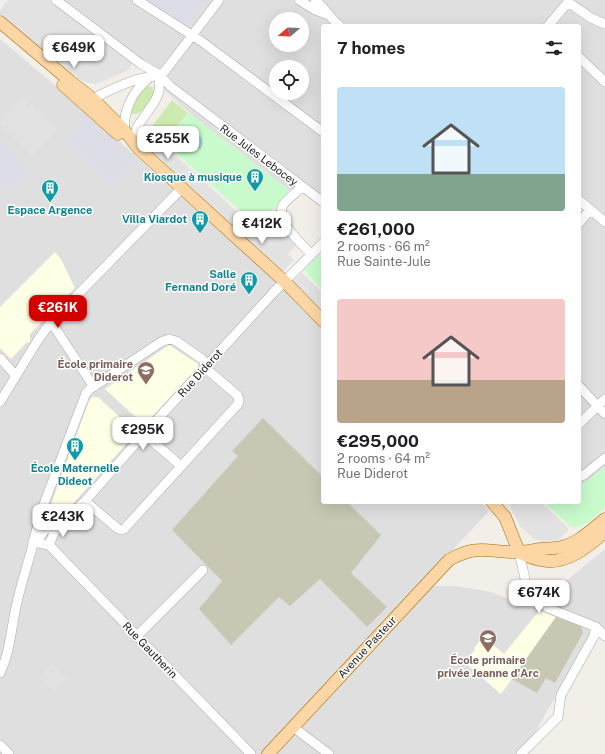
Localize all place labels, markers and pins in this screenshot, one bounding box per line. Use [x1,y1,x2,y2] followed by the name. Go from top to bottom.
[46,35,102,69] pin: €649K
[140,126,196,160] pin: €255K
[245,167,265,192] building icon: Kiosque à musique
[144,171,242,183] place label: Kiosque à musique
[40,178,60,203] building icon: Espace Argence
[8,204,92,216] place label: Espace Argence
[190,209,210,234] building icon: Villa Viardot
[234,211,290,245] pin: €412K
[122,213,187,225] place label: Villa Viardot
[165,268,236,293] place label: Salle Fernand Doré
[239,270,259,295] building icon: Salle Fernand Doré
[30,295,86,329] pin: €261K
[58,357,133,383] place label: École primaire Diderot
[136,360,156,385] school or university icon: École primaire Diderot
[115,417,171,451] pin: €295K
[65,436,85,461] building icon: École Maternelle Dideot
[31,461,119,487] place label: École Maternelle Dideot
[35,504,91,538] pin: €243K
[511,580,567,614] pin: €674K
[478,628,498,653] school or university icon: École primaire privée Jeanne d'Arc
[437,653,539,679] place label: École primaire privée Jeanne d'Arc

